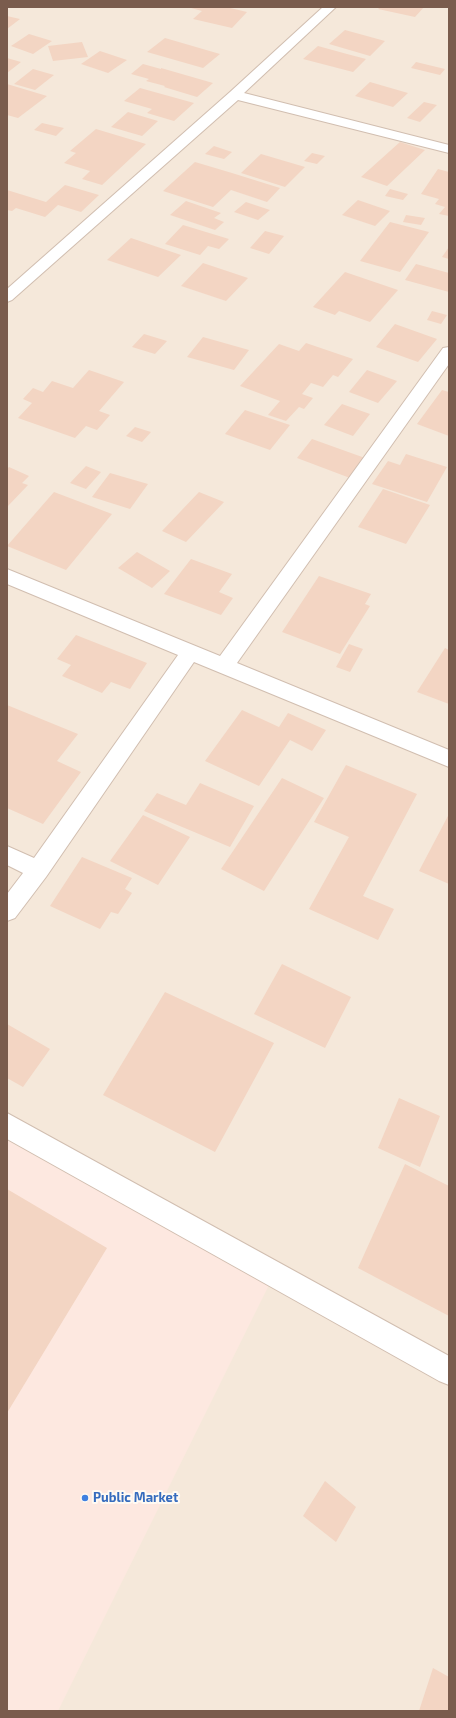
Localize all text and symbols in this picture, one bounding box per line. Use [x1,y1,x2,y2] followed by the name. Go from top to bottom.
[93,1490,178,1506] place label: Public Market
[80,1493,90,1503] marker: Public Market

